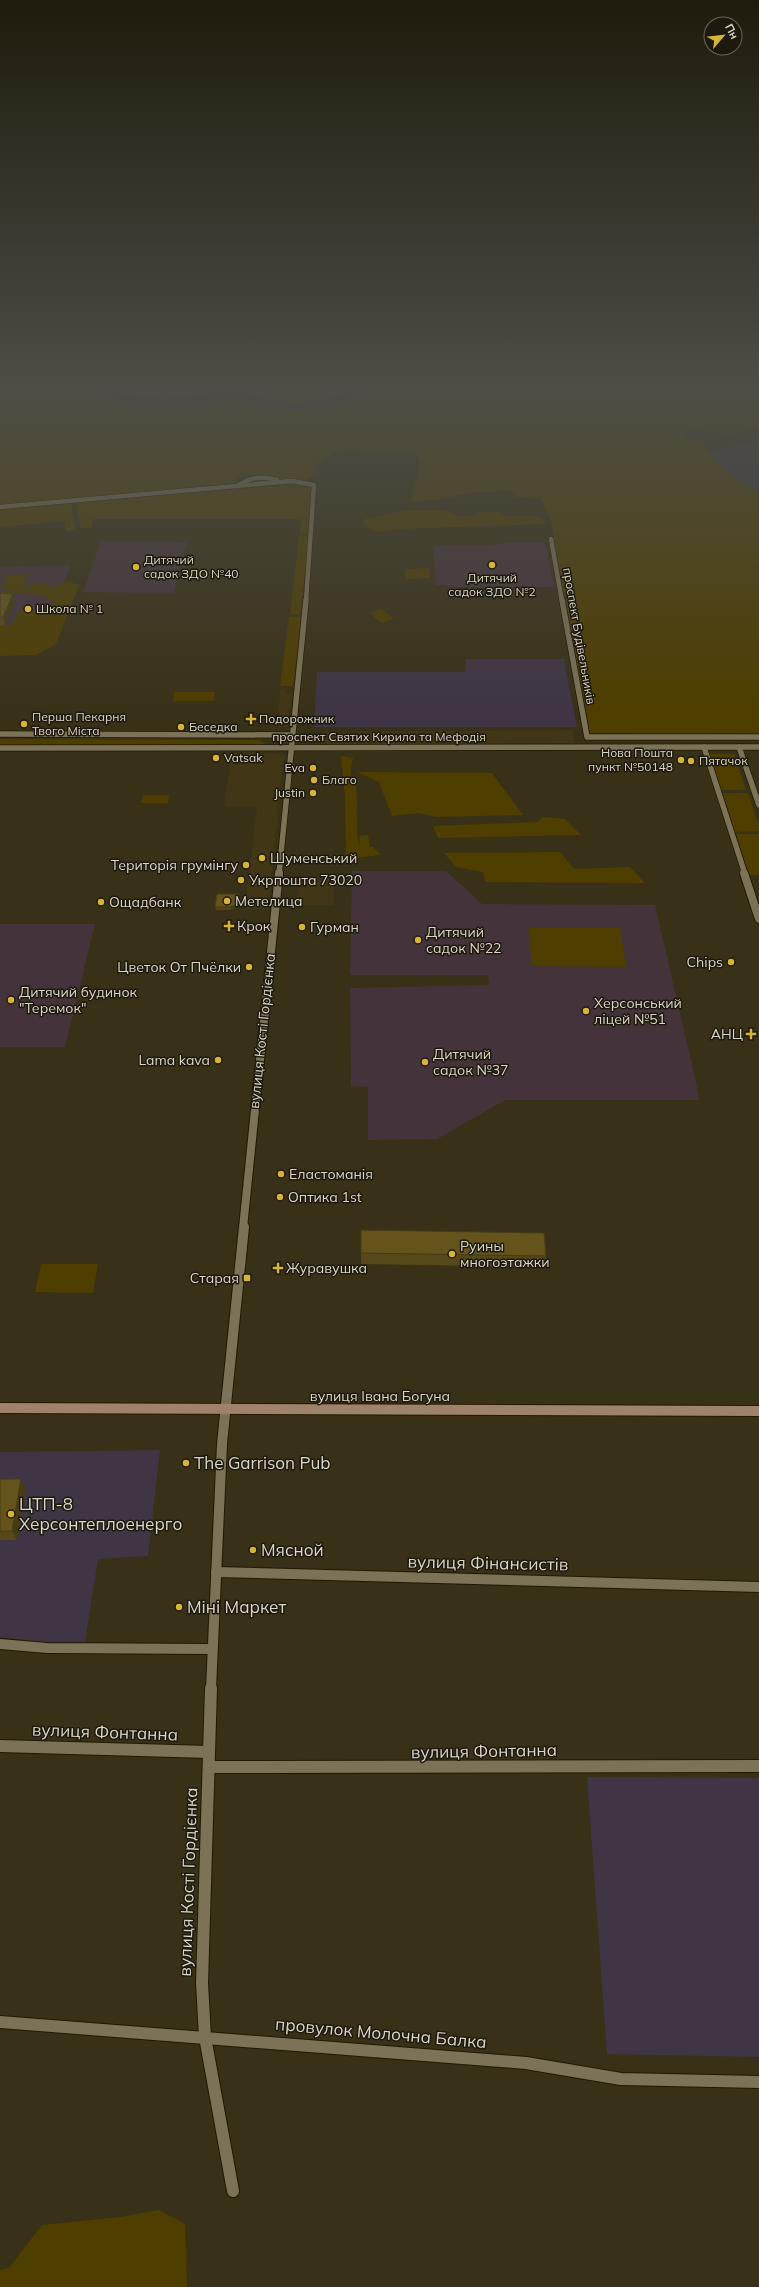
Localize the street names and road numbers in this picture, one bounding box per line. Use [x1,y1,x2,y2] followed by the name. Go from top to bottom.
[560,566,599,706] street label: проспект Будівельників
[272,729,486,744] street label: проспект Святих Кирила та Мефодія
[245,953,279,1109] street label: вулиця Кості Гордієнка
[310,1387,450,1405] street label: вулиця Івана Богуна
[407,1551,569,1575] street label: вулиця Фінансистів
[32,1718,178,1746] street label: вулиця Фонтанна
[411,1739,557,1763] street label: вулиця Фонтанна
[174,1787,202,1977] street label: вулиця Кості Гордієнка
[274,2013,488,2053] street label: провулок Молочна Балка

